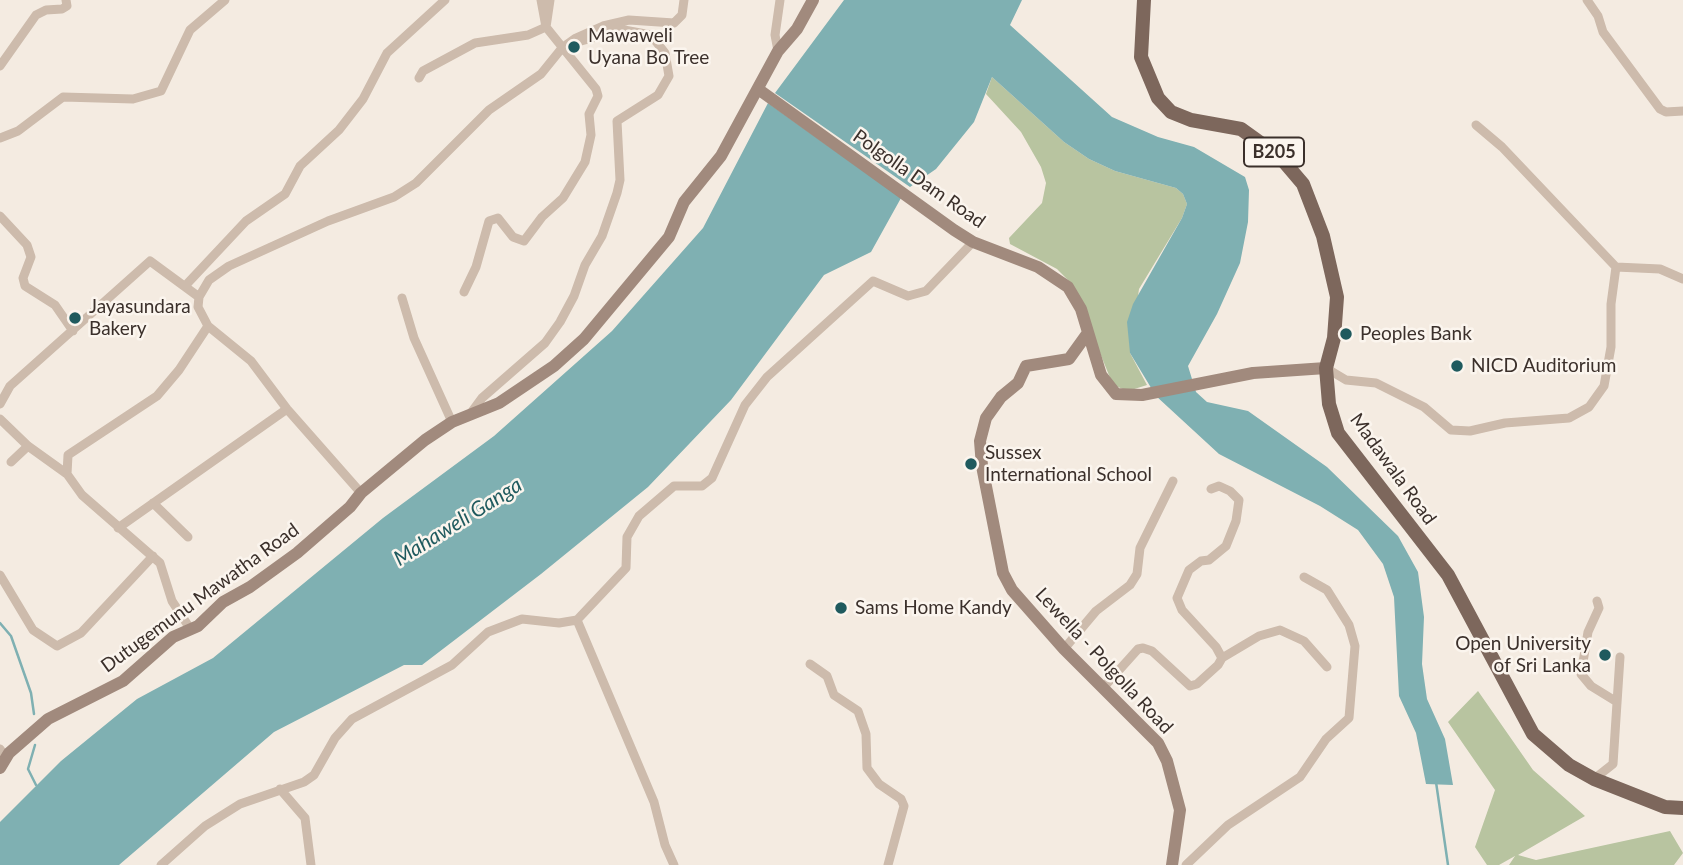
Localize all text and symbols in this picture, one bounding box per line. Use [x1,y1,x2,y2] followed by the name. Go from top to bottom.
[588,25,709,69] place label: Mawaweli Uyana Bo Tree
[566,39,582,55] marker: Mawaweli Uyana Bo Tree
[848,125,990,233] street label: Polgolla Dam Road
[1244,138,1304,167] road number: B205
[89,296,191,340] place label: Jayasundara Bakery
[67,310,83,326] marker: Jayasundara Bakery
[1360,323,1472,345] place label: Peoples Bank
[1338,326,1354,342] marker: Peoples Bank
[1471,355,1616,377] place label: NICD Auditorium
[1449,358,1465,374] marker: NICD Auditorium
[1345,409,1441,529] street label: Madawala Road
[985,442,1152,486] place label: Sussex International School
[963,456,979,472] marker: Sussex International School
[389,472,527,572] water label: Mahaweli Ganga
[97,519,303,677] street label: Dutugemunu Mawatha Road
[1030,583,1178,739] street label: Lewella - Polgolla Road
[855,597,1012,619] place label: Sams Home Kandy
[833,600,849,616] marker: Sams Home Kandy
[1455,633,1591,677] place label: Open University of Sri Lanka
[1597,647,1613,663] marker: Open University of Sri Lanka

